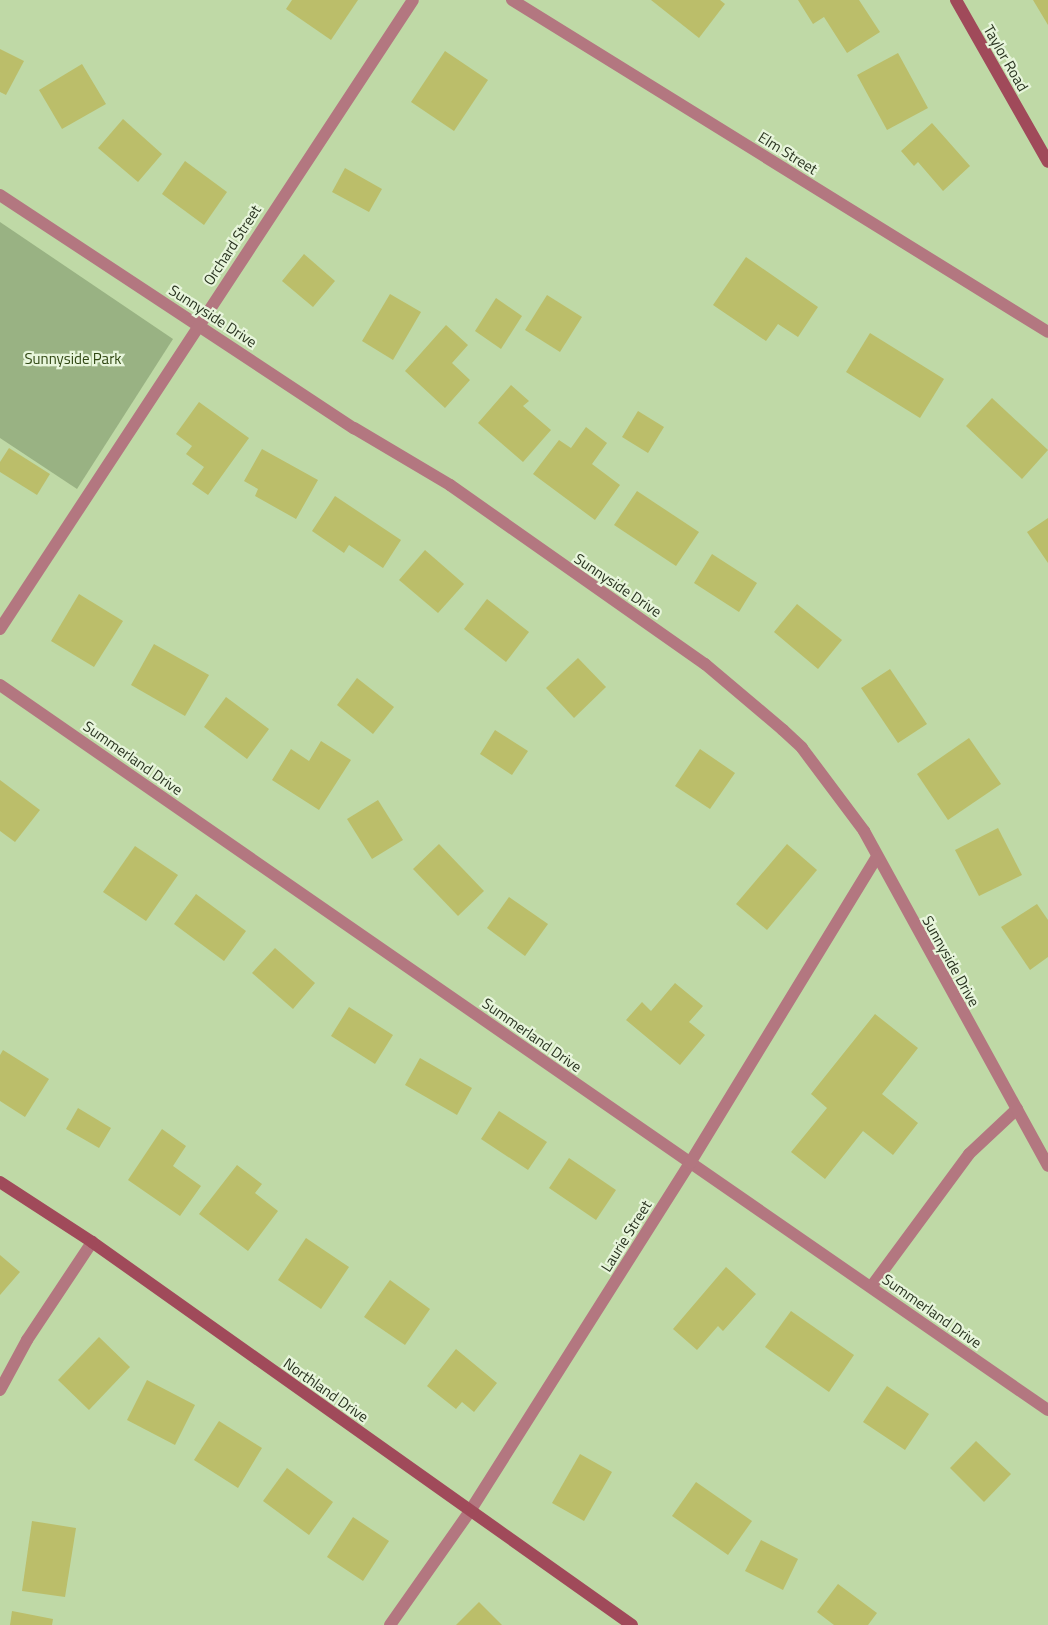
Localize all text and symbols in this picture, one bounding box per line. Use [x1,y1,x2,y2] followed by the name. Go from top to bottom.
[980,22,1032,94] street label: Taylor Road
[755,128,821,178] street label: Elm Street
[199,202,265,288] street label: Orchard Street
[166,281,260,351] street label: Sunnyside Drive
[24,350,122,368] park label: Sunnyside Park
[571,549,665,621] street label: Sunnyside Drive
[80,717,186,799] street label: Summerland Drive
[919,912,983,1010] street label: Sunnyside Drive
[479,994,585,1076] street label: Summerland Drive
[597,1197,655,1275] street label: Laurie Street
[879,1270,985,1352] street label: Summerland Drive
[280,1354,372,1426] street label: Northland Drive

